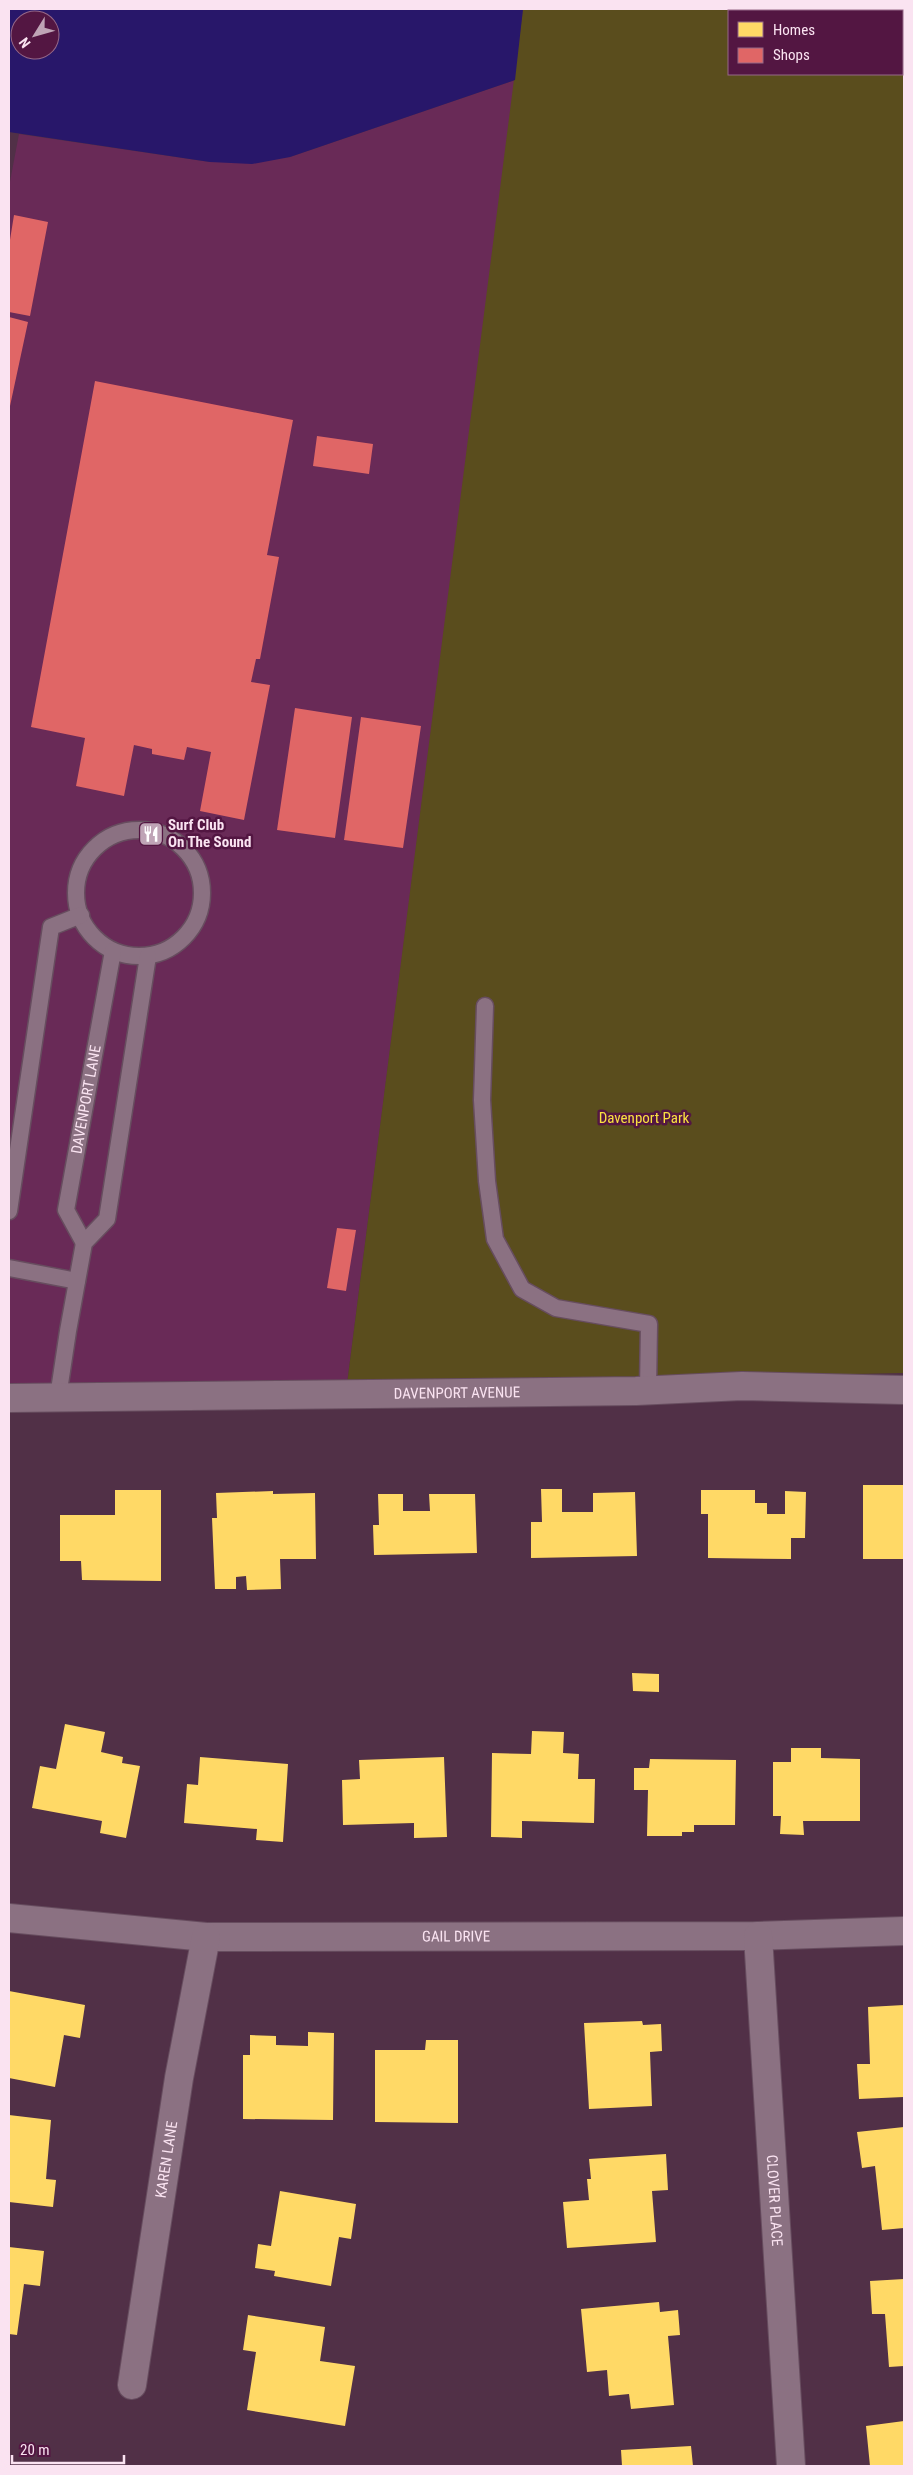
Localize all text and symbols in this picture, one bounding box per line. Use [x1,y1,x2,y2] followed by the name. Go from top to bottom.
[10,10,60,60] north arrow
[728,10,903,75] legend
[773,21,815,39] text: Homes
[16,35,34,51] text: N
[773,46,810,64] text: Shops
[168,816,251,851] place label: Surf Club On The Sound
[138,821,164,847] restaurant icon: Surf Club On The Sound
[67,1044,105,1155] street label: DAVENPORT LANE
[599,1109,690,1127] park label: Davenport Park
[394,1383,520,1403] street label: DAVENPORT AVENUE
[422,1927,490,1946] street label: GAIL DRIVE
[152,2120,181,2199] street label: KAREN LANE
[763,2154,786,2247] street label: CLOVER PLACE
[12,2432,125,2464] scale bar
[20,2441,50,2459] text: 20 m

